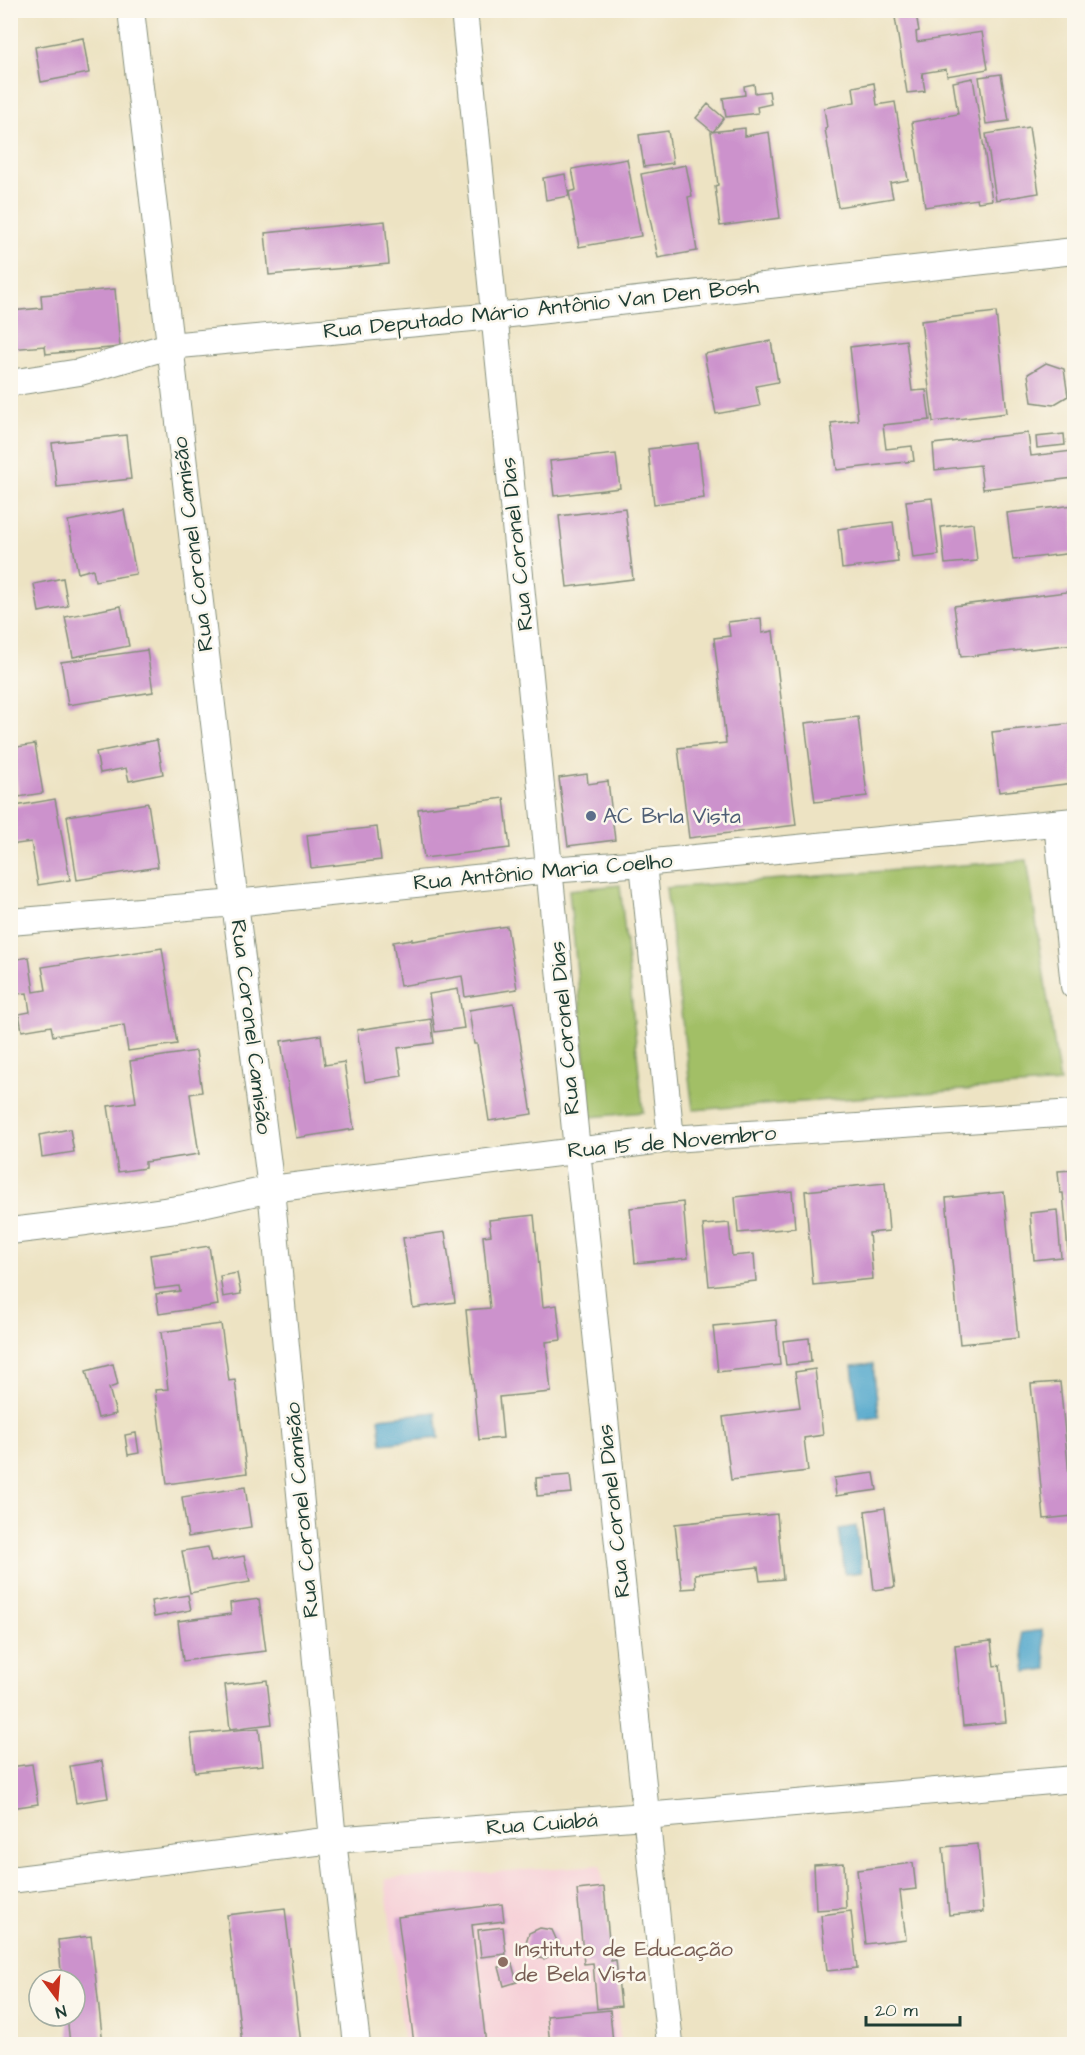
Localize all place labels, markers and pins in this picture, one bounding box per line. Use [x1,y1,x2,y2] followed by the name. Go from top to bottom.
[603,801,741,832] place label: AC Brla Vista
[584,809,598,823] marker: AC Brla Vista
[515,1934,733,1990] place label: Instituto de Educação de Bela Vista
[496,1955,510,1969] marker: Instituto de Educação de Bela Vista

